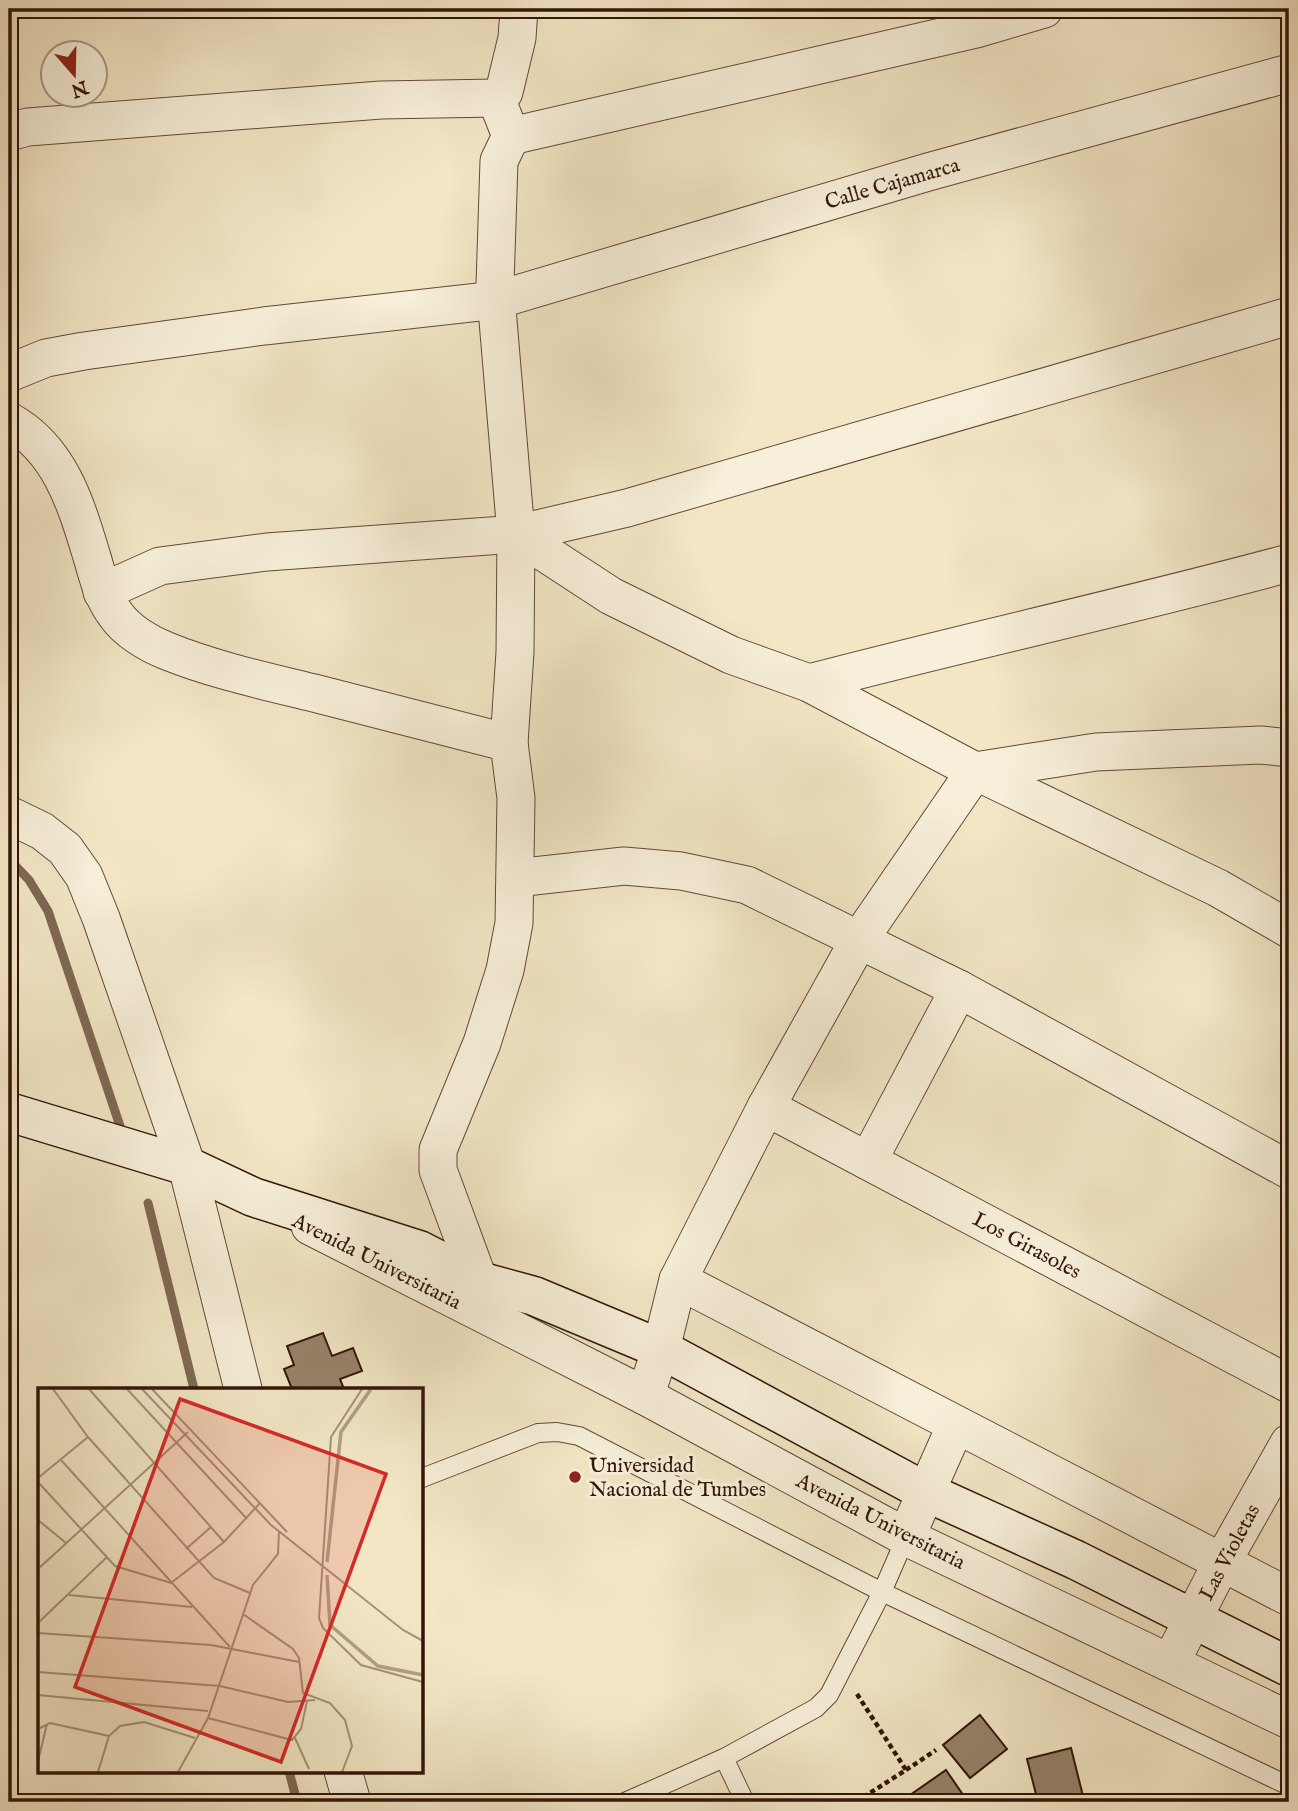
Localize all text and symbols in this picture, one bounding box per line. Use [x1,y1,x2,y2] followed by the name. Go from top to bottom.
[38,38,108,108] north arrow
[67,74,92,102] text: N
[822,152,964,217] street label: Calle Cajamarca
[968,1207,1085,1286] street label: Los Girasoles
[286,1208,466,1317] street label: Avenida Universitaria
[38,1388,424,1772] inset map
[589,1453,766,1504] place label: Universidad Nacional de Tumbes
[790,1468,970,1577] street label: Avenida Universitaria
[567,1469,583,1485] marker: Universidad Nacional de Tumbes
[1194,1500,1267,1606] street label: Las Violetas

